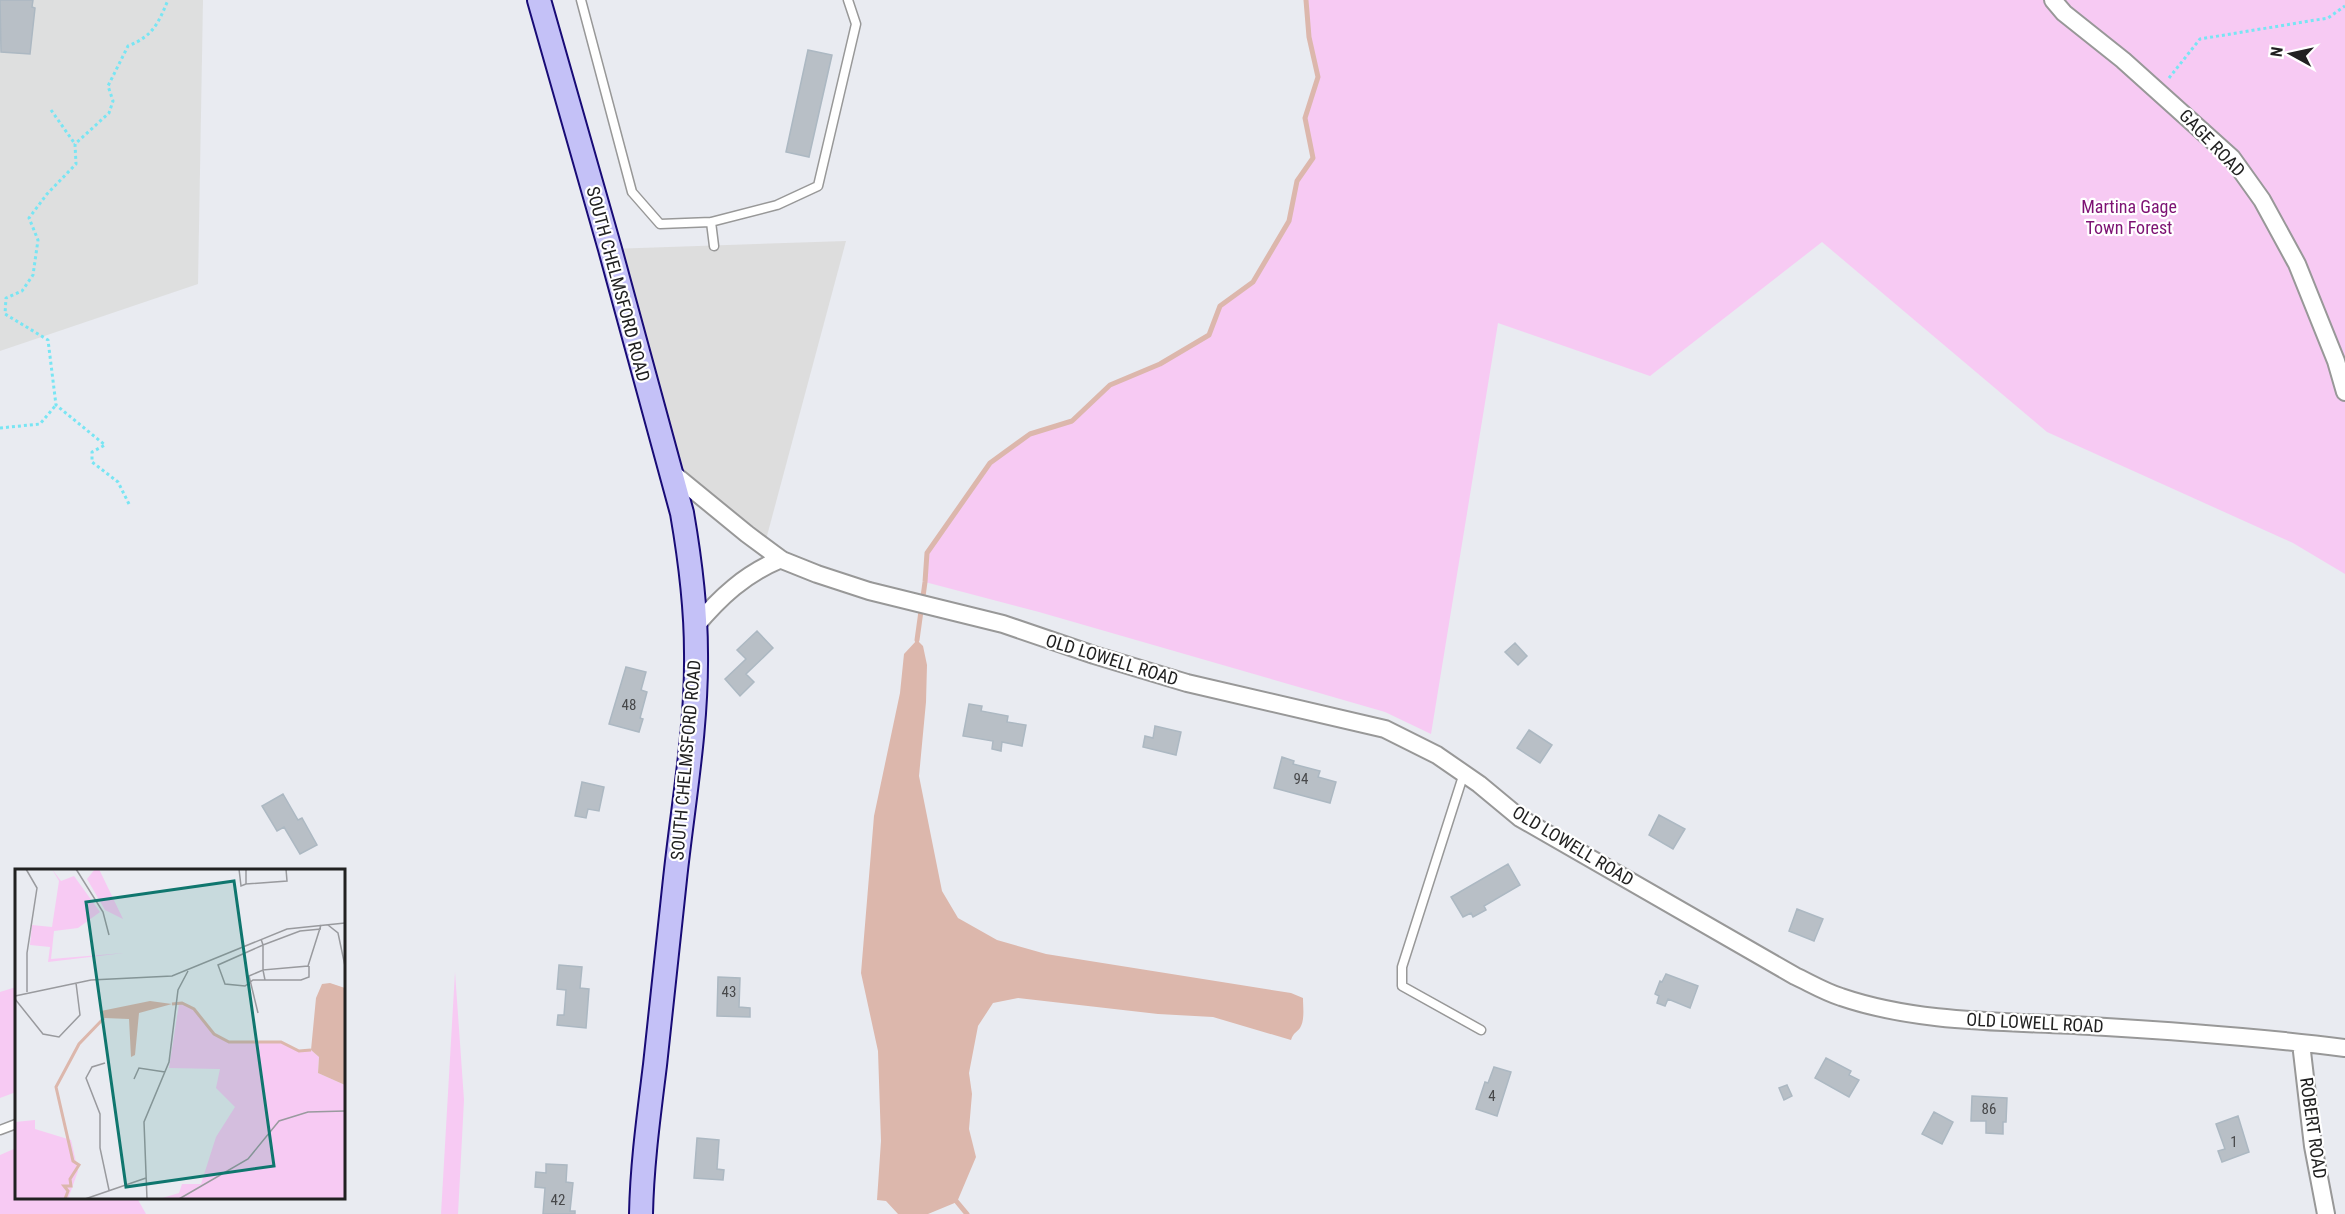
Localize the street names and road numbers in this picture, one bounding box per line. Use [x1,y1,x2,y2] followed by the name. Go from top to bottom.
[2175,105,2250,181] street label: GAGE ROAD
[582,184,655,384] street label: SOUTH CHELMSFORD ROAD
[1043,629,1181,690] street label: OLD LOWELL ROAD
[666,659,705,861] street label: SOUTH CHELMSFORD ROAD
[1509,801,1638,890] street label: OLD LOWELL ROAD
[1966,1008,2104,1037] street label: OLD LOWELL ROAD
[2296,1076,2331,1180] street label: ROBERT ROAD

